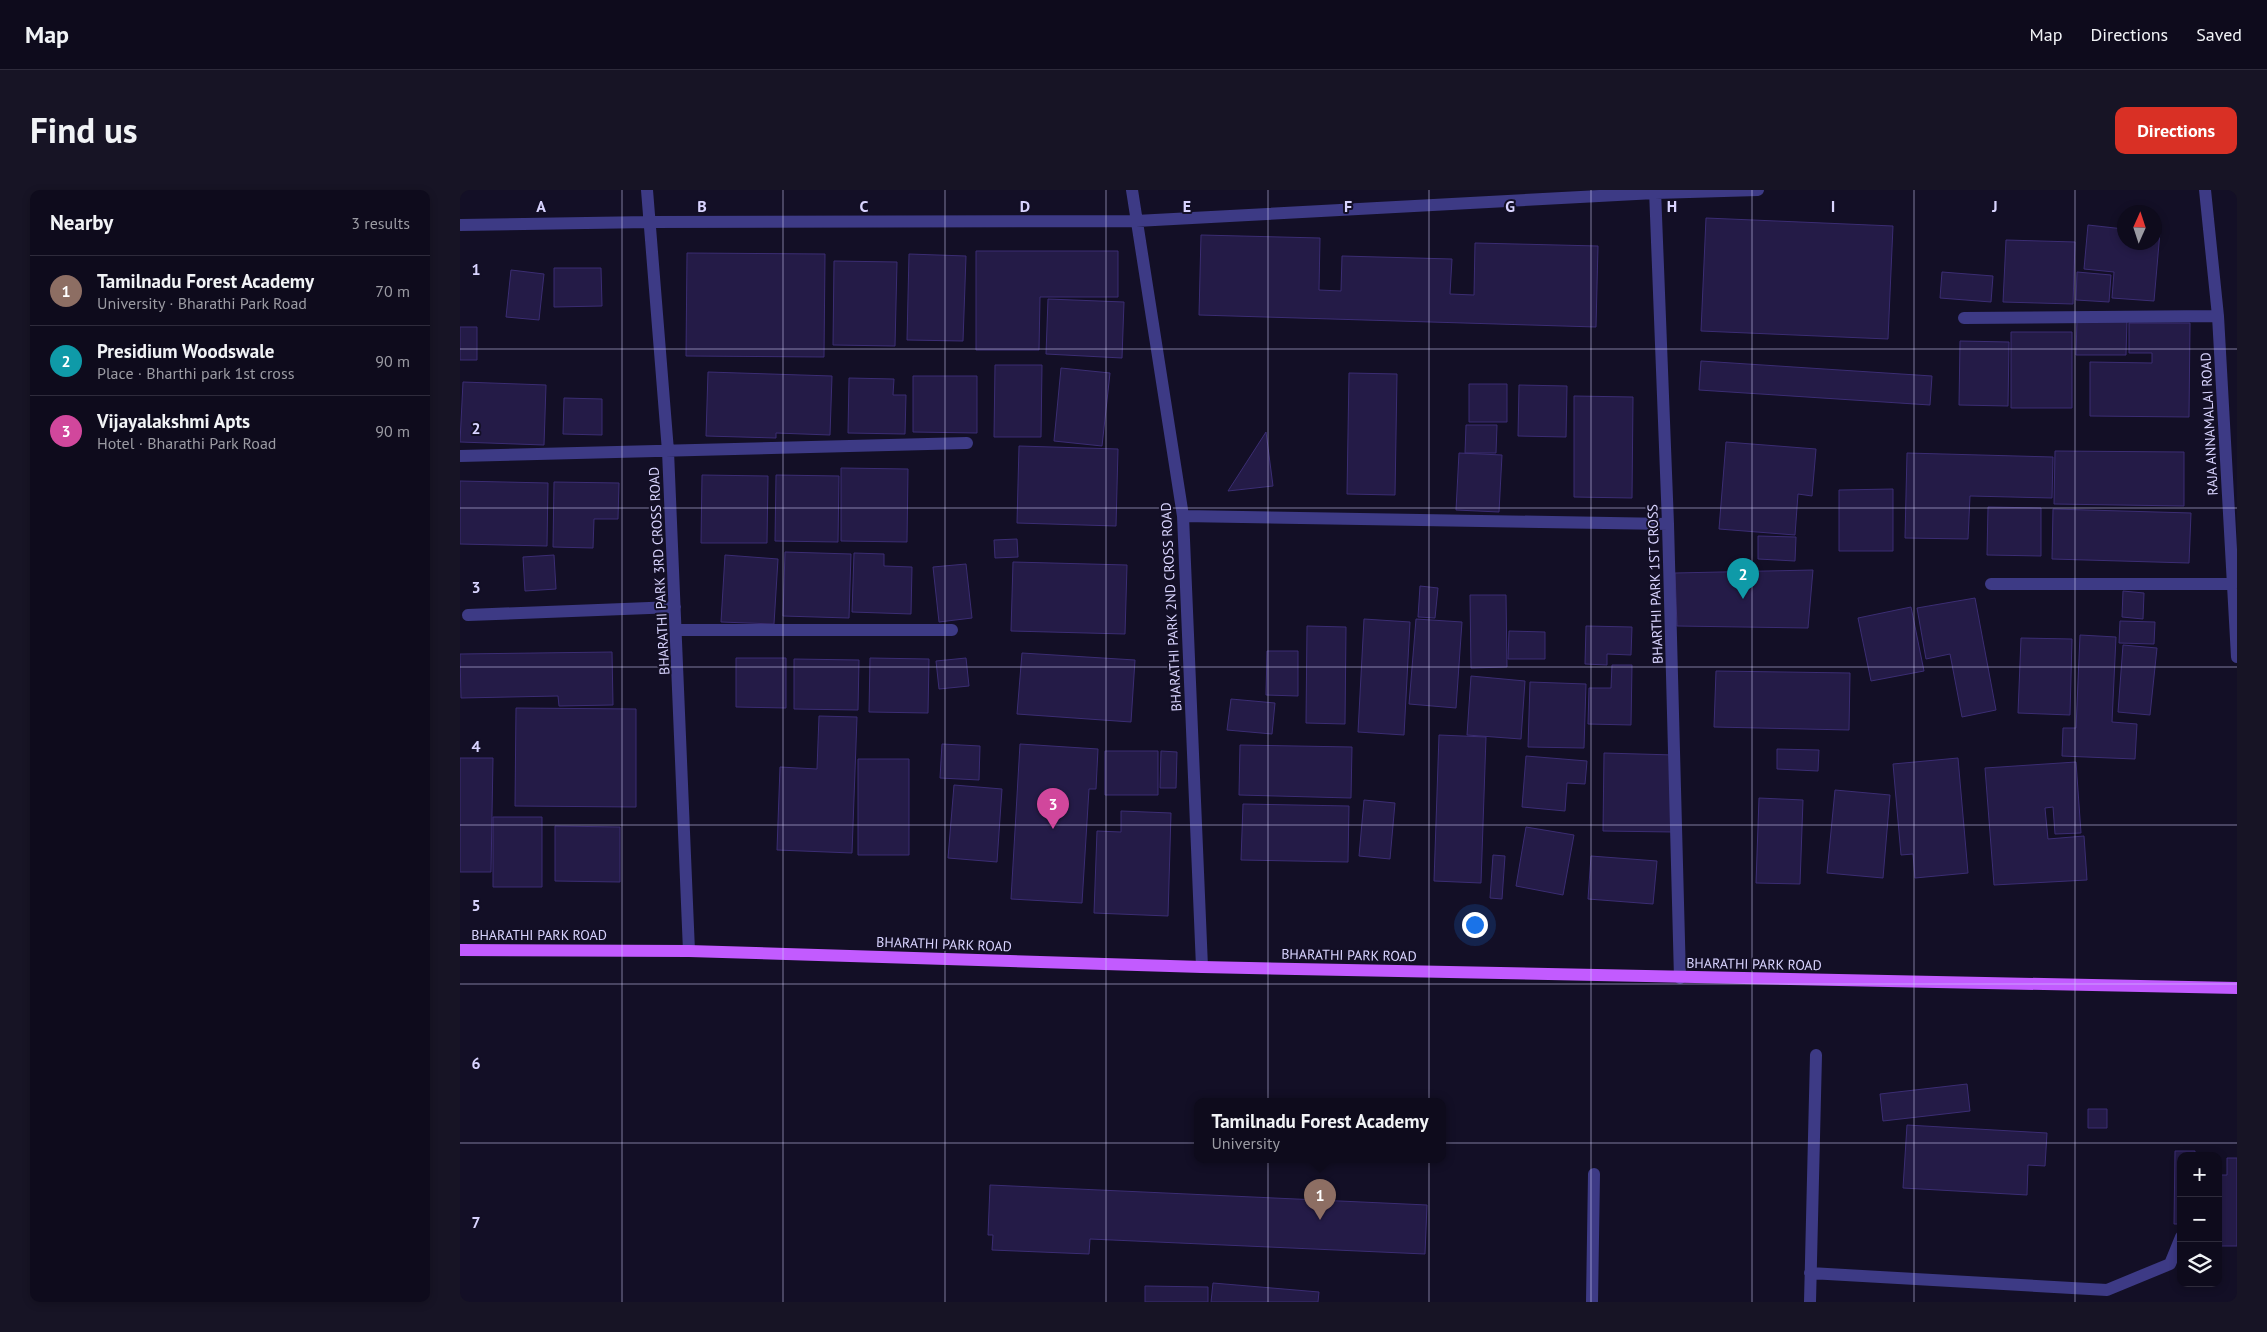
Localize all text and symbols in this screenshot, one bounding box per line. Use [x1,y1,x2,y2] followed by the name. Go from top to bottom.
[25,19,69,50] text: Map
[2030,23,2062,46] text: Map
[2090,23,2168,46] text: Directions
[2196,23,2242,46] text: Saved
[30,107,138,153] text: Find us
[2115,107,2237,154] button: Directions
[536,196,546,216] text: A
[697,196,707,216] text: B
[860,196,869,216] text: C
[1020,196,1030,216] text: D
[1183,196,1191,216] text: E
[1344,196,1352,216] text: F
[1505,196,1515,216] text: G
[1667,196,1677,216] text: H
[1831,196,1835,216] text: I
[1991,196,1998,216] text: J
[2117,205,2162,250] north arrow
[50,209,113,236] text: Nearby
[351,213,410,233] text: 3 results
[471,259,481,279] text: 1
[97,269,314,293] text: Tamilnadu Forest Academy
[61,281,71,301] text: 1
[375,281,410,301] text: 70 m
[97,293,307,313] text: University · Bharathi Park Road
[97,339,274,363] text: Presidium Woodswale
[61,351,71,371] text: 2
[375,351,410,371] text: 90 m
[2196,352,2222,496] street label: RAJA ANNAMALAI ROAD
[97,363,294,383] text: Place · Bharthi park 1st cross
[97,409,250,433] text: Vijayalakshmi Apts
[471,418,481,438] text: 2
[61,421,71,441] text: 3
[375,421,410,441] text: 90 m
[97,433,276,453] text: Hotel · Bharathi Park Road
[645,466,673,676] street label: BHARATHI PARK 3RD CROSS ROAD
[1157,502,1185,712] street label: BHARATHI PARK 2ND CROSS ROAD
[1643,504,1667,664] street label: BHARTHI PARK 1ST CROSS
[1727,558,1759,599] pin: 2
[471,577,481,597] text: 3
[471,736,481,756] text: 4
[1037,788,1069,829] pin: 3
[471,895,481,915] text: 5
[1462,912,1488,938] your location
[471,926,607,944] street label: BHARATHI PARK ROAD
[876,933,1012,955] street label: BHARATHI PARK ROAD
[1281,945,1417,965] street label: BHARATHI PARK ROAD
[1686,954,1822,974] street label: BHARATHI PARK ROAD
[471,1053,481,1073] text: 6
[1194,1098,1446,1163] popup
[1211,1109,1429,1133] text: Tamilnadu Forest Academy
[1211,1133,1280,1153] text: University
[2177,1152,2222,1287] map controls
[2177,1152,2222,1197] button: +
[1304,1179,1336,1220] pin: 1
[2177,1197,2222,1242] button: −
[471,1212,481,1232] text: 7
[2177,1242,2222,1287] button: layers

